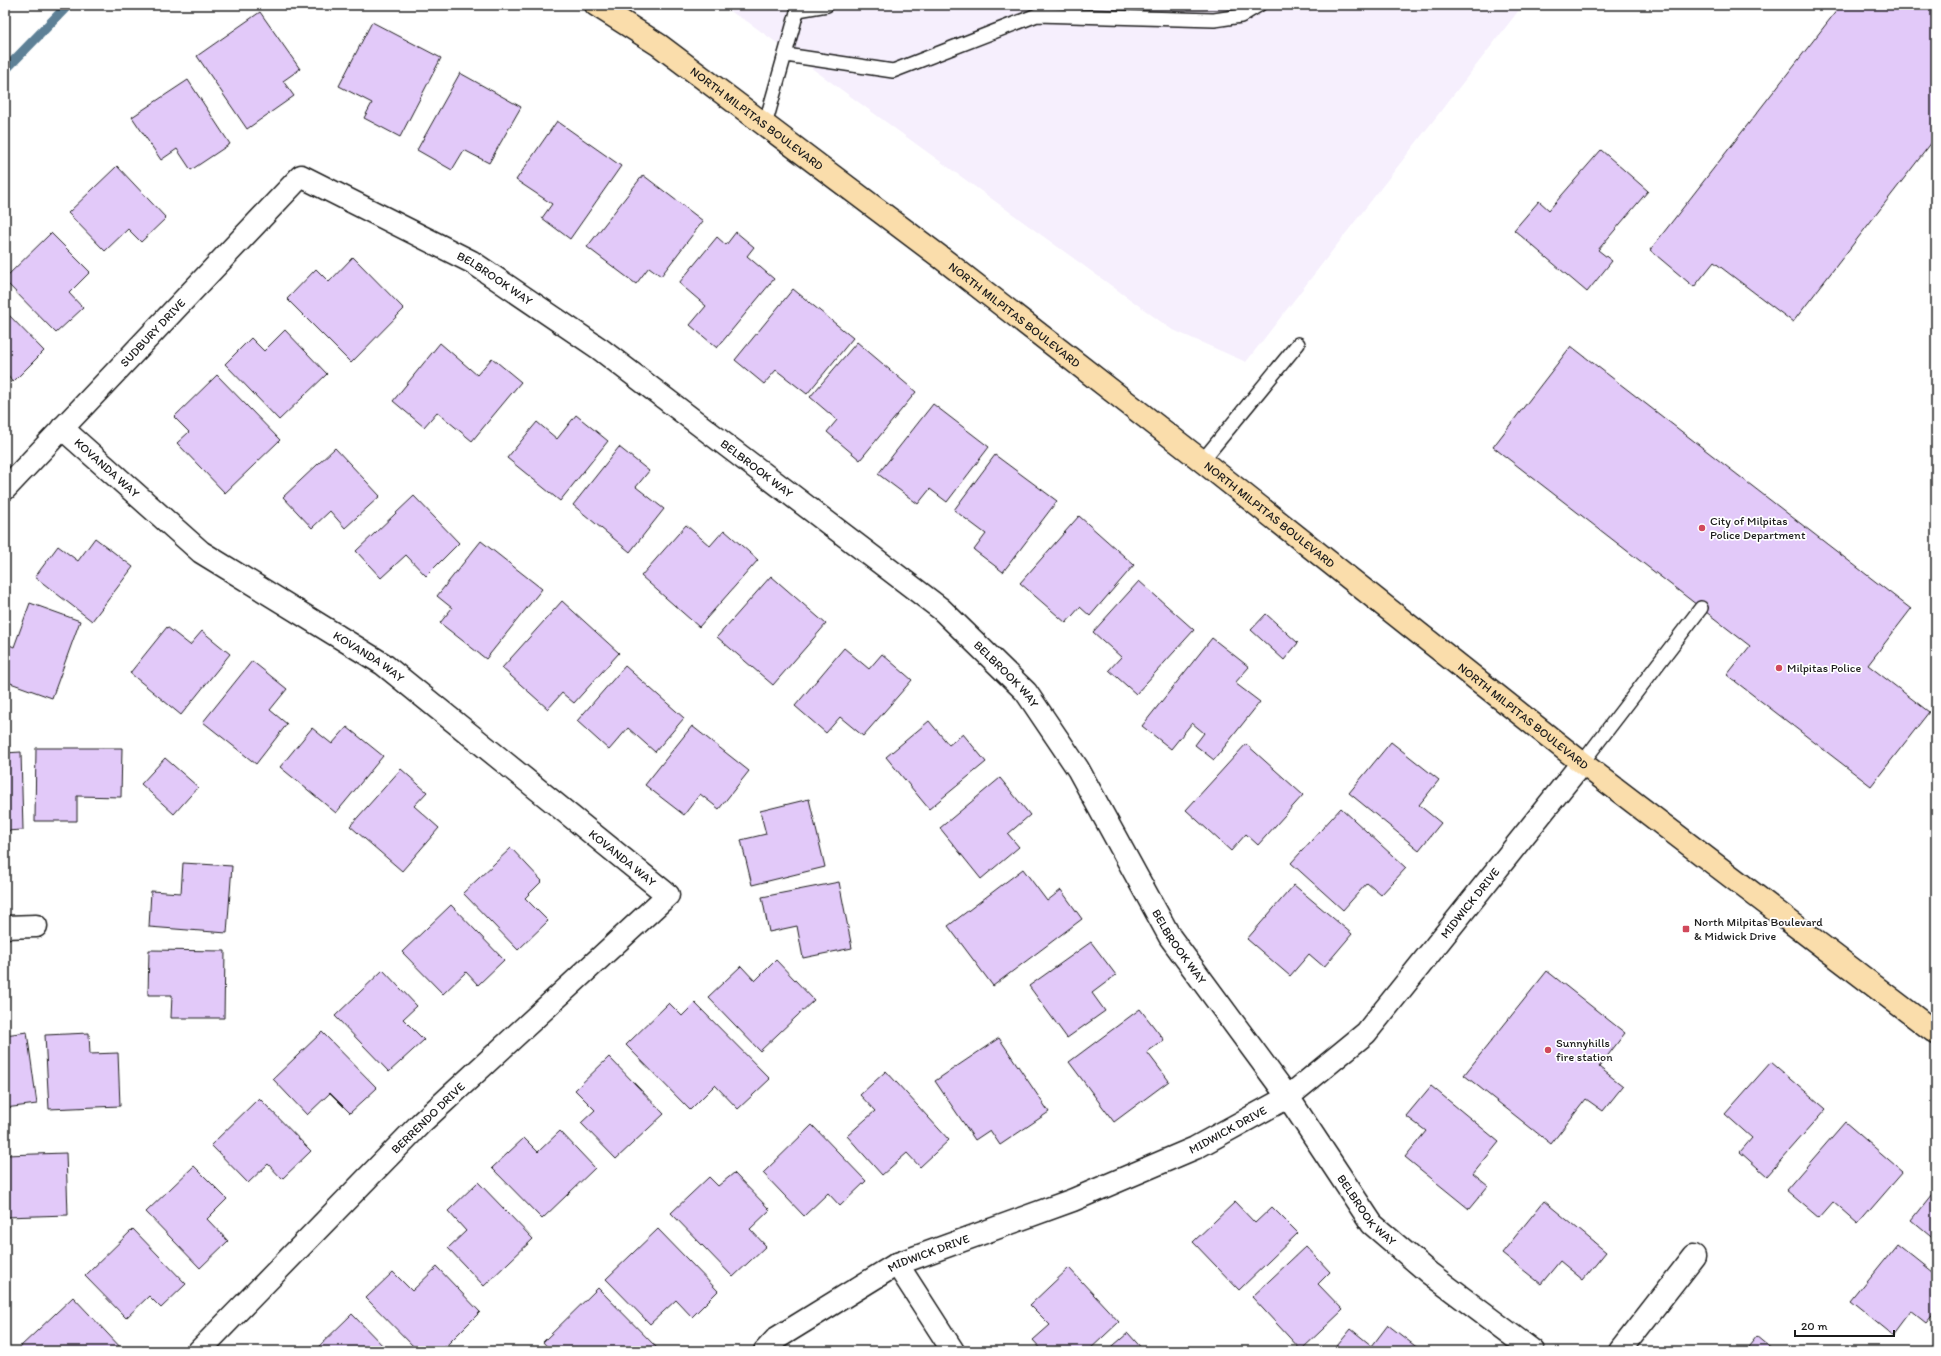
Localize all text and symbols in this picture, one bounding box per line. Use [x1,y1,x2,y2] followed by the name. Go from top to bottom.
[687,64,826,173] street label: NORTH MILPITAS BOULEVARD
[455,249,535,308] street label: BELBROOK WAY
[946,259,1083,371] street label: NORTH MILPITAS BOULEVARD
[117,296,188,370] street label: SUDBURY DRIVE
[71,435,142,501] street label: KOVANDA WAY
[718,436,796,501] street label: BELBROOK WAY
[1201,459,1338,571] street label: NORTH MILPITAS BOULEVARD
[1710,514,1806,542] place label: City of Milpitas Police Department
[1697,523,1707,533] marker: City of Milpitas Police Department
[331,628,407,685] street label: KOVANDA WAY
[971,638,1041,710] street label: BELBROOK WAY
[1455,660,1592,773] street label: NORTH MILPITAS BOULEVARD
[1787,661,1861,675] place label: Milpitas Police
[1774,663,1784,673] marker: Milpitas Police
[586,827,659,889] street label: KOVANDA WAY
[1438,865,1503,941] street label: MIDWICK DRIVE
[1149,907,1209,987] street label: BELBROOK WAY
[1694,915,1823,943] place label: North Milpitas Boulevard & Midwick Drive
[1681,924,1691,934] marker: North Milpitas Boulevard & Midwick Drive
[1556,1036,1613,1064] place label: Sunnyhills fire station
[1543,1045,1553,1055] marker: Sunnyhills fire station
[388,1079,468,1157] street label: BERRENDO DRIVE
[1187,1103,1269,1157] street label: MIDWICK DRIVE
[1334,1172,1399,1249] street label: BELBROOK WAY
[885,1231,972,1275] street label: MIDWICK DRIVE
[1795,1312,1894,1338] scale bar
[1801,1319,1828,1333] text: 20 m

